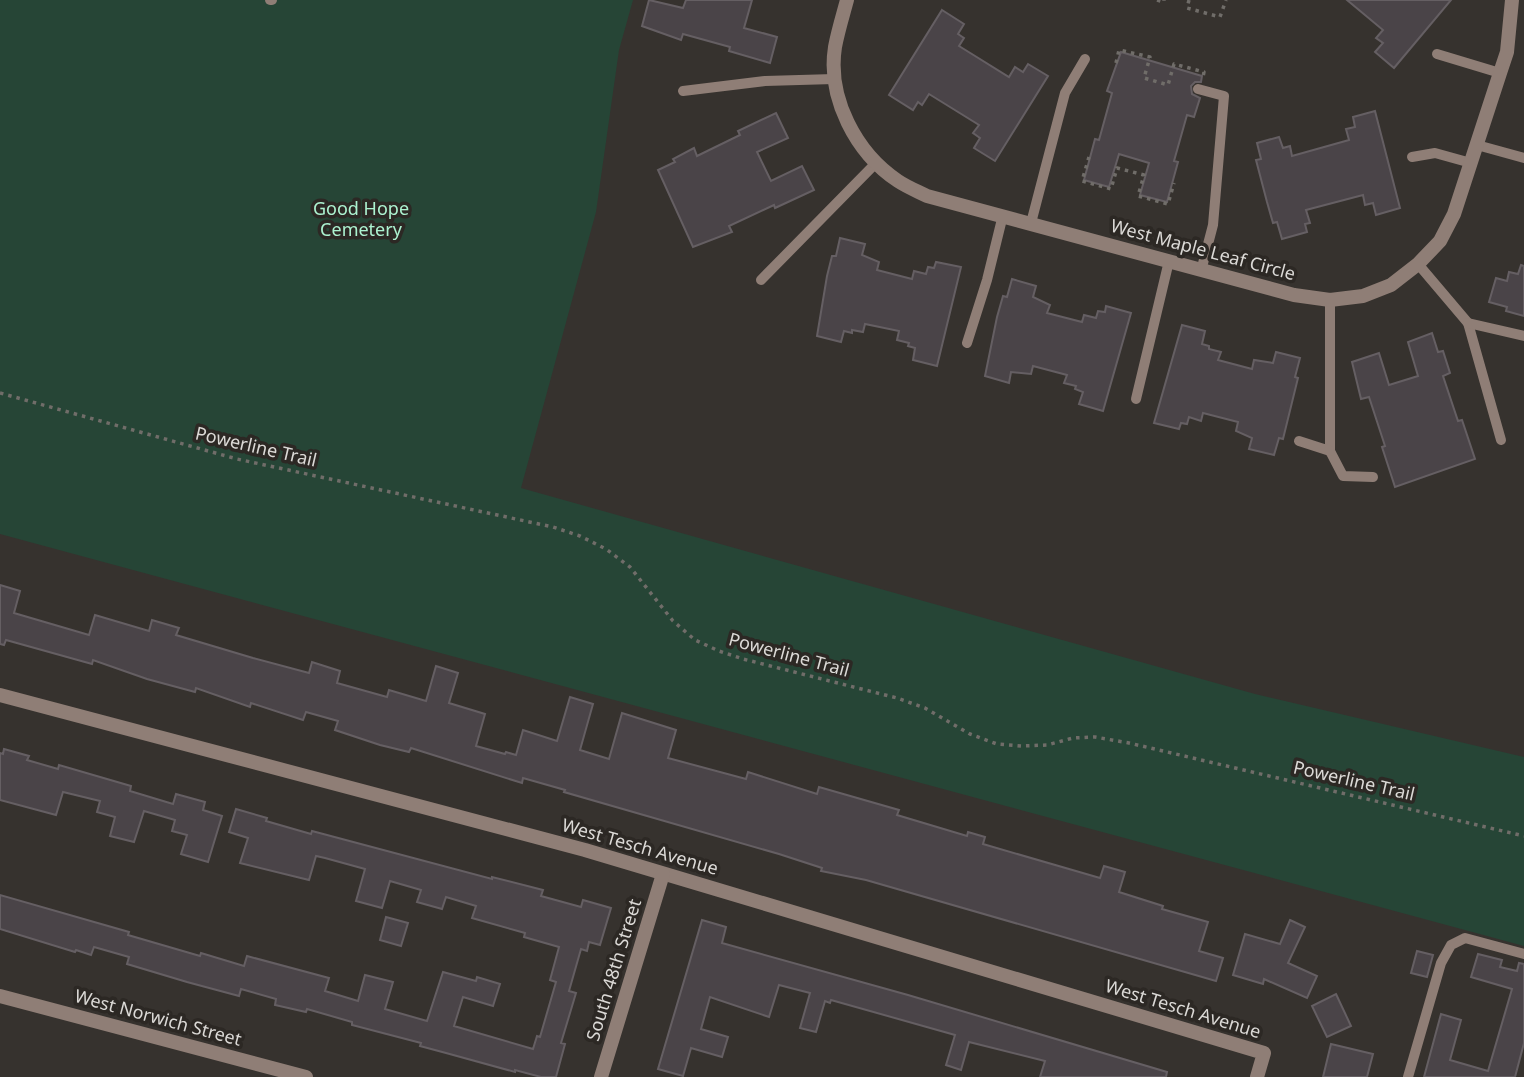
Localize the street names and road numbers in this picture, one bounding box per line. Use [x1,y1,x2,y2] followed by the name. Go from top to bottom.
[1108,213,1298,285] street label: West Maple Leaf Circle
[193,420,319,472] street label: Powerline Trail
[726,626,852,682] street label: Powerline Trail
[1291,754,1417,806] street label: Powerline Trail
[559,812,721,880] street label: West Tesch Avenue
[580,895,646,1044] street label: South 48th Street
[1103,973,1264,1043] street label: West Tesch Avenue
[72,983,245,1051] street label: West Norwich Street

